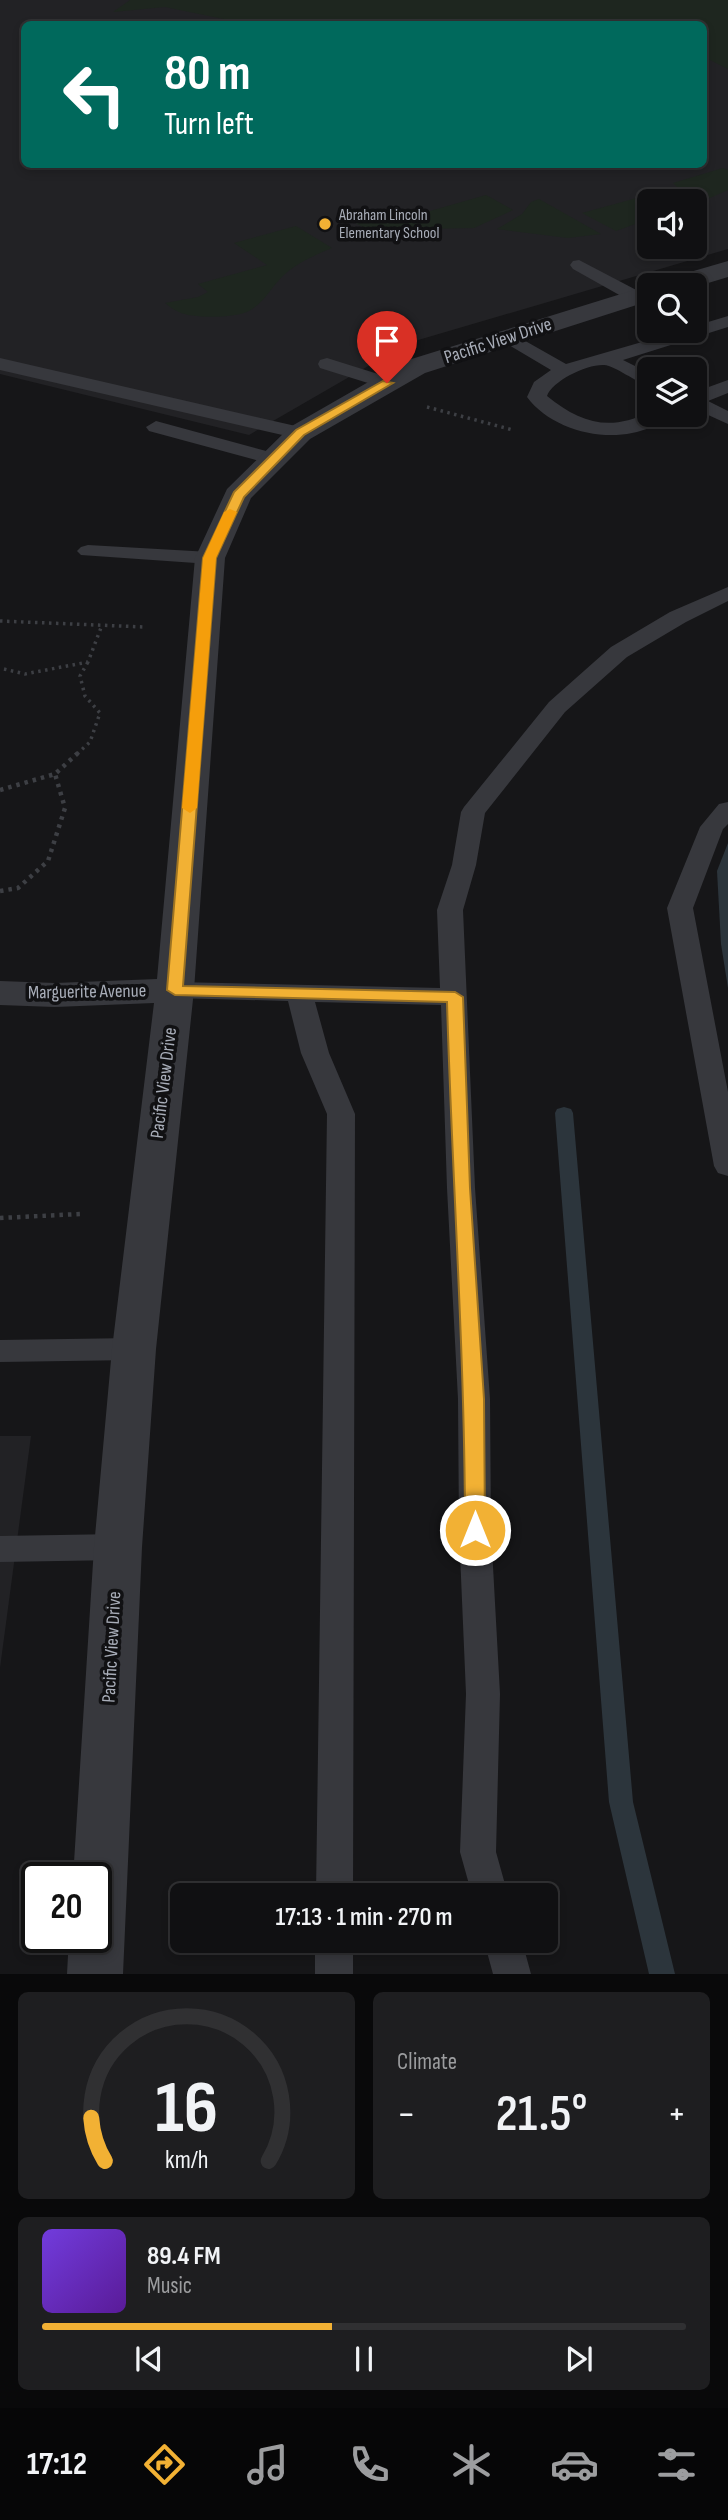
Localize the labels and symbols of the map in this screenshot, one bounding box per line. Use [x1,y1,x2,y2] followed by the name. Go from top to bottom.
[338,206,439,243] place label: Abraham Lincoln Elementary School
[317,216,333,232] marker: Abraham Lincoln Elementary School
[357,311,417,383] pin
[441,313,555,369] street label: Pacific View Drive
[28,979,146,1005] street label: Marguerite Avenue
[146,1026,182,1140] street label: Pacific View Drive
[438,1493,512,1567] position arrow
[98,1591,126,1703] street label: Pacific View Drive
[21,1862,112,1953] speed limit sign: 20

